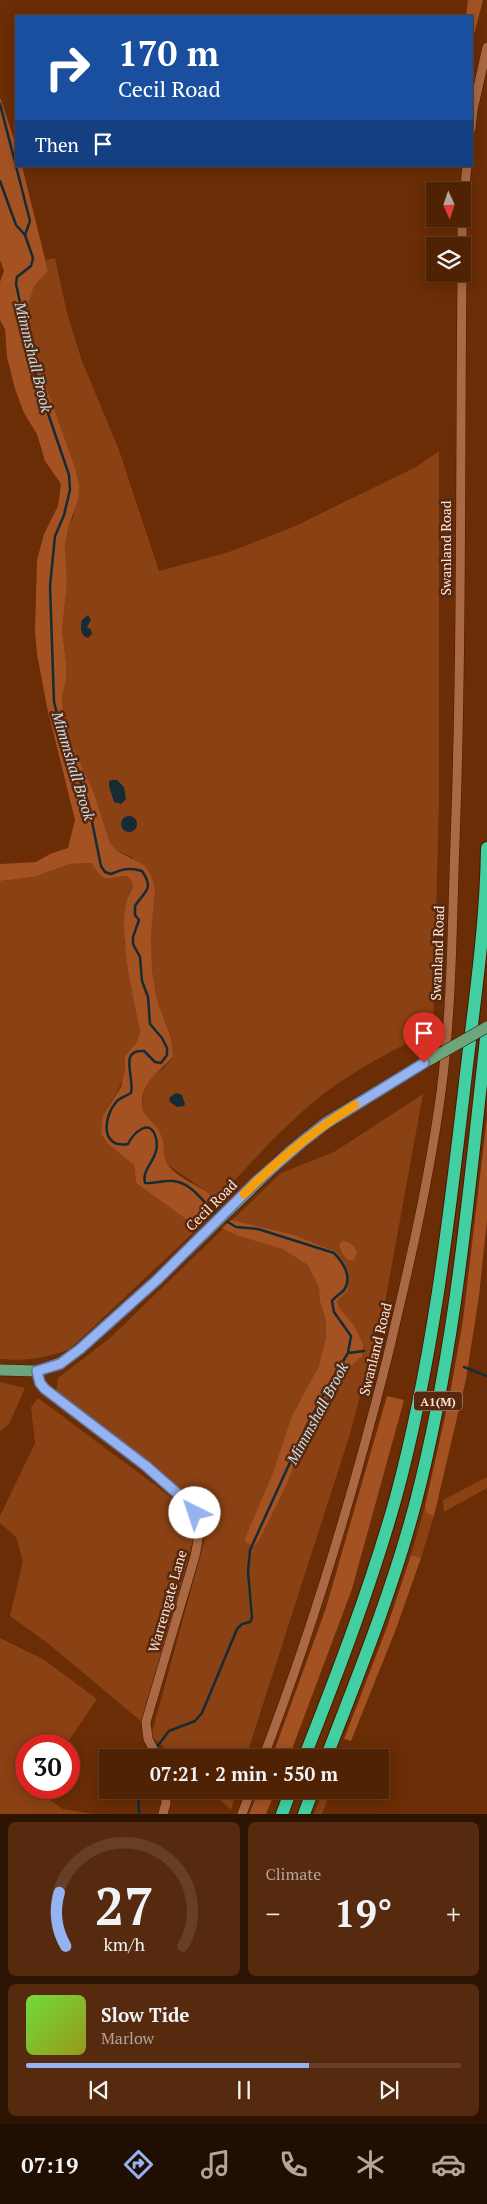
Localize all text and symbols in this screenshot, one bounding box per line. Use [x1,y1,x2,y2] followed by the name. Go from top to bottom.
[118,30,219,76] text: 170 m
[35,35,100,100] icon: right
[118,74,221,103] text: Cecil Road
[89,130,117,158] icon: arrive
[35,132,79,157] text: Then
[426,182,471,228] north arrow
[426,182,471,282] map controls
[426,237,471,282] button: layers
[10,299,58,415] water label: Mimmshall Brook
[436,500,455,596] street label: Swanland Road
[48,708,100,824] water label: Mimmshall Brook
[426,905,448,1001] street label: Swanland Road
[403,1012,445,1063] pin
[410,1019,438,1047] icon: arrive
[181,1175,241,1235] street label: Cecil Road
[354,1300,396,1397] street label: Swanland Road
[281,1358,353,1468] water label: Mimmshall Brook
[414,1392,462,1410] road number: A1(M)
[168,1486,220,1538] position arrow
[143,1548,191,1654] street label: Warrengate Lane
[15,1734,80,1799] speed limit sign: 30
[150,1761,338,1786] text: 07:21 · 2 min · 550 m
[266,1863,321,1885] text: Climate
[94,1871,153,1940] text: 27
[334,1888,393,1938] text: 19°
[266,1895,280,1932] text: −
[446,1895,461,1932] text: +
[103,1932,145,1956] text: km/h
[101,2002,190,2027] text: Slow Tide
[101,2027,154,2049] text: Marlow
[85,2076,113,2104] icon: previous
[230,2076,258,2104] icon: pause
[375,2076,403,2104] icon: next
[121,2147,156,2182] icon: directions
[198,2147,233,2182] icon: music
[276,2147,311,2182] icon: phone
[353,2147,388,2182] icon: climate
[431,2147,466,2182] icon: car
[21,2150,79,2179] text: 07:19

